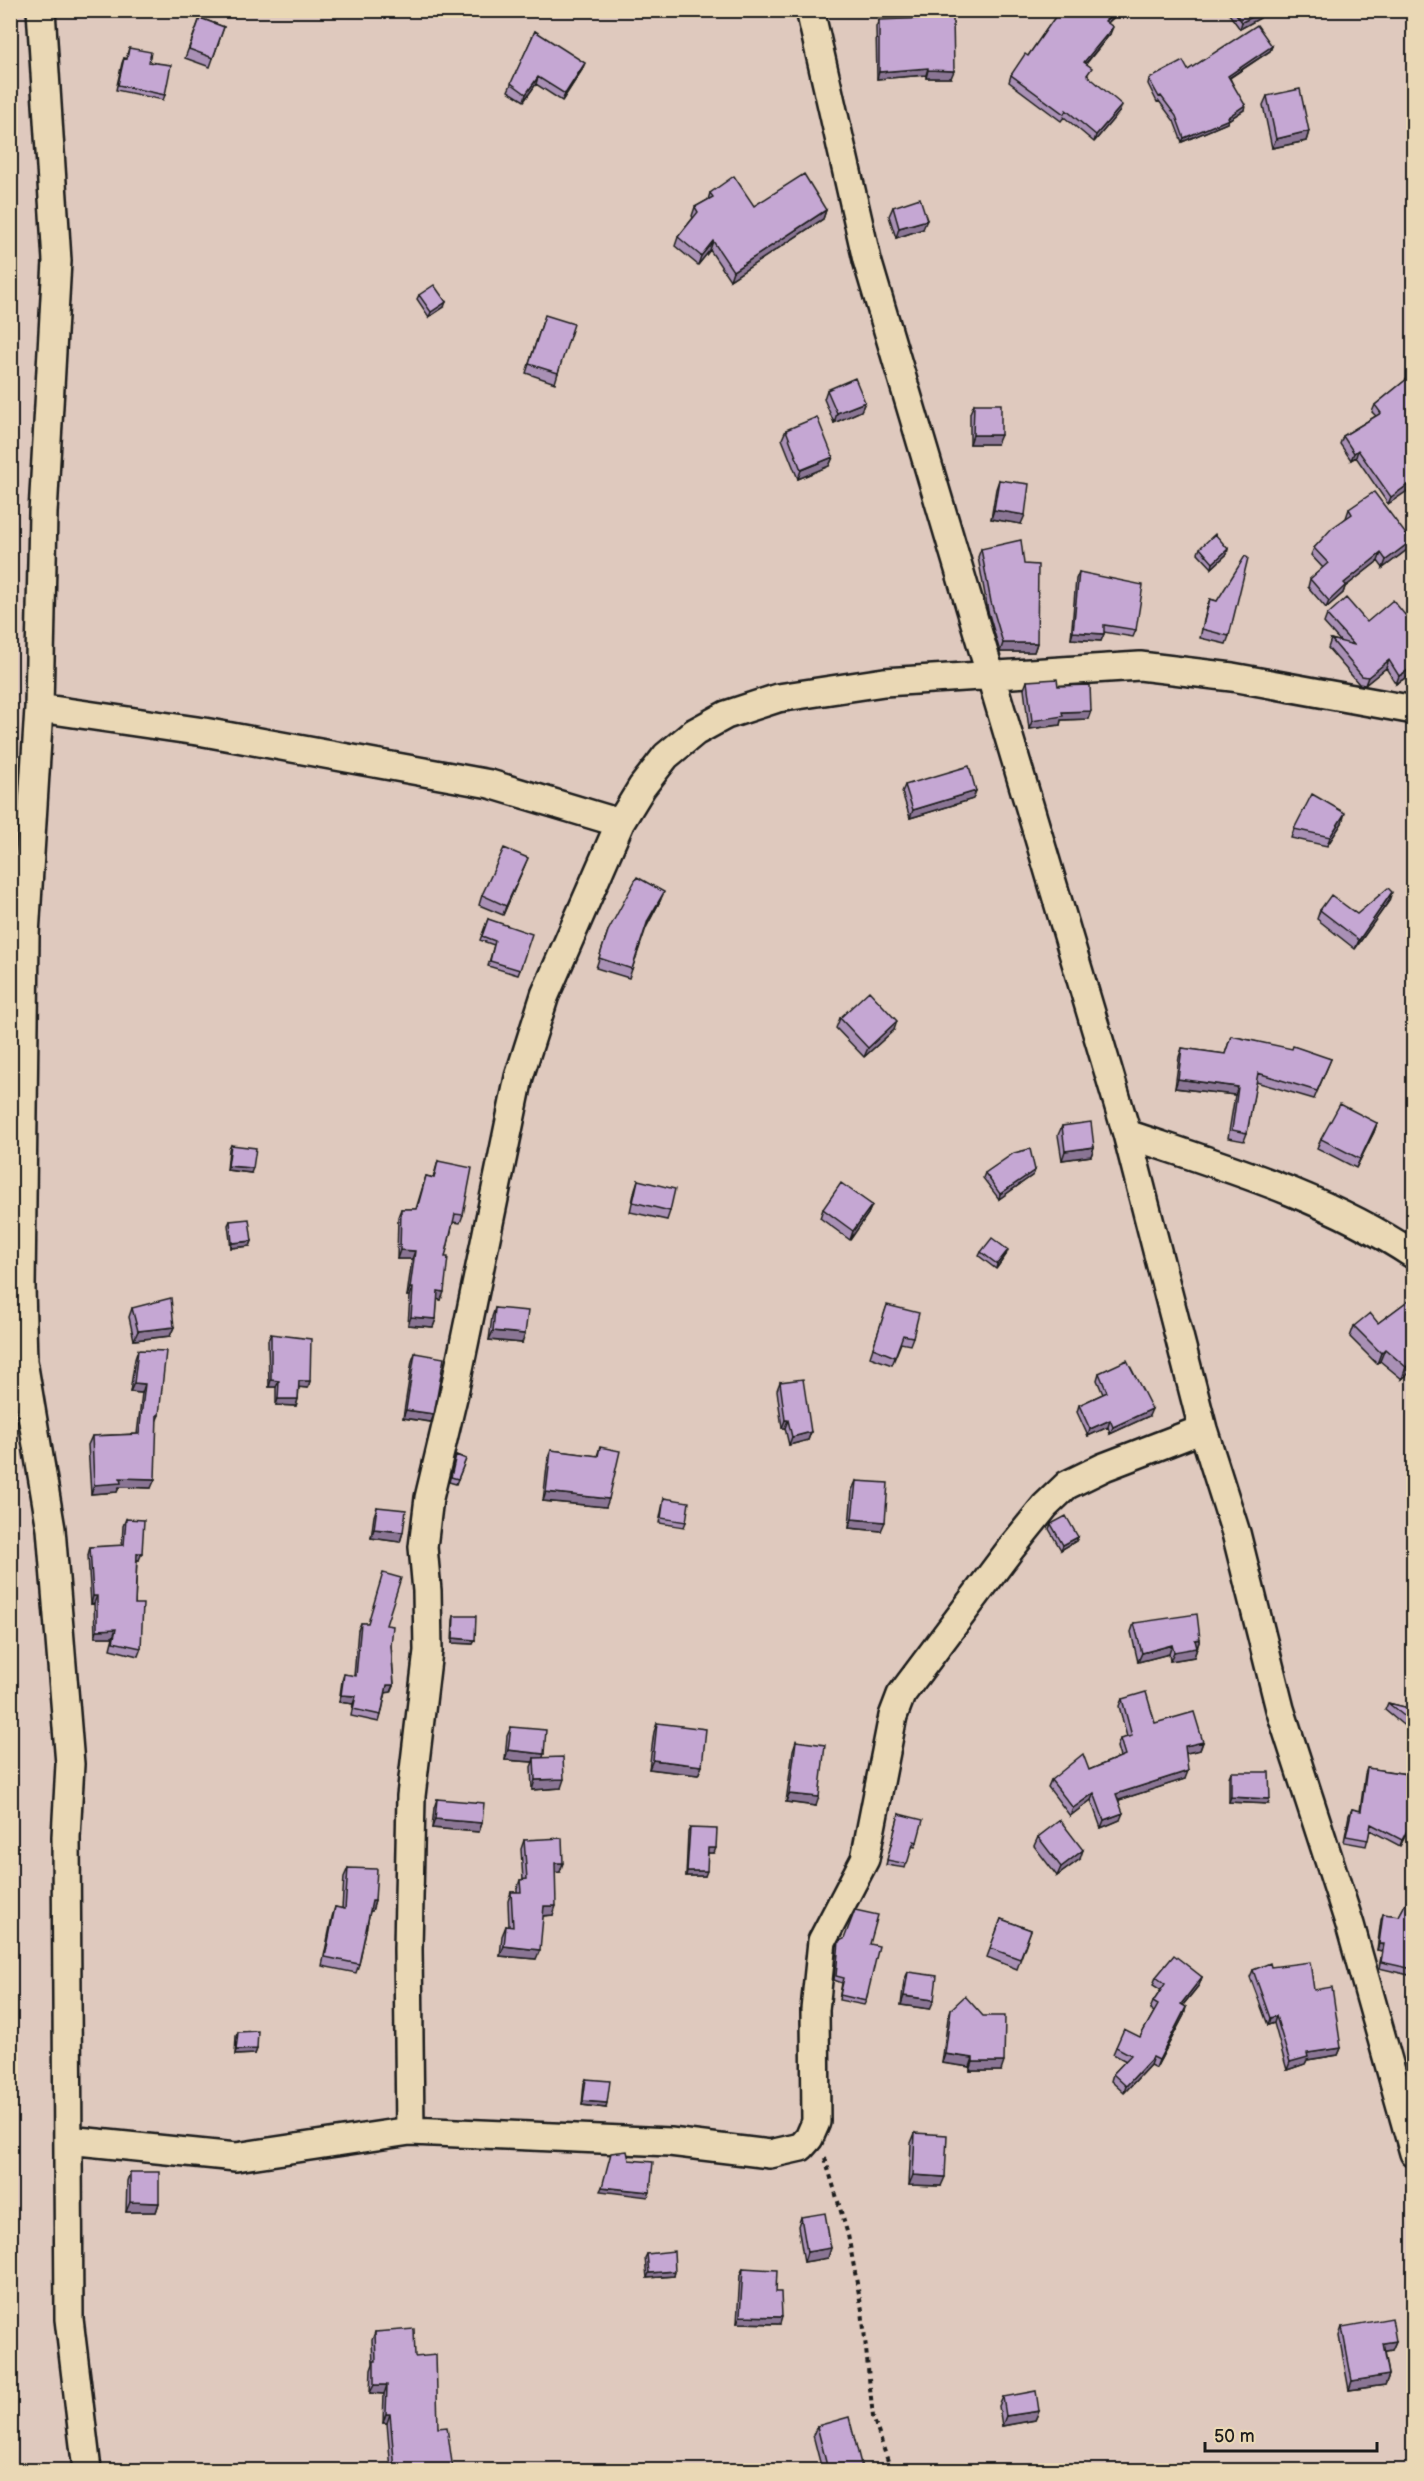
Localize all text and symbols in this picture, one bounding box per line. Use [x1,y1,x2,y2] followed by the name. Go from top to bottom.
[1205,2415,1378,2453] scale bar
[1214,2426,1255,2447] text: 50 m

